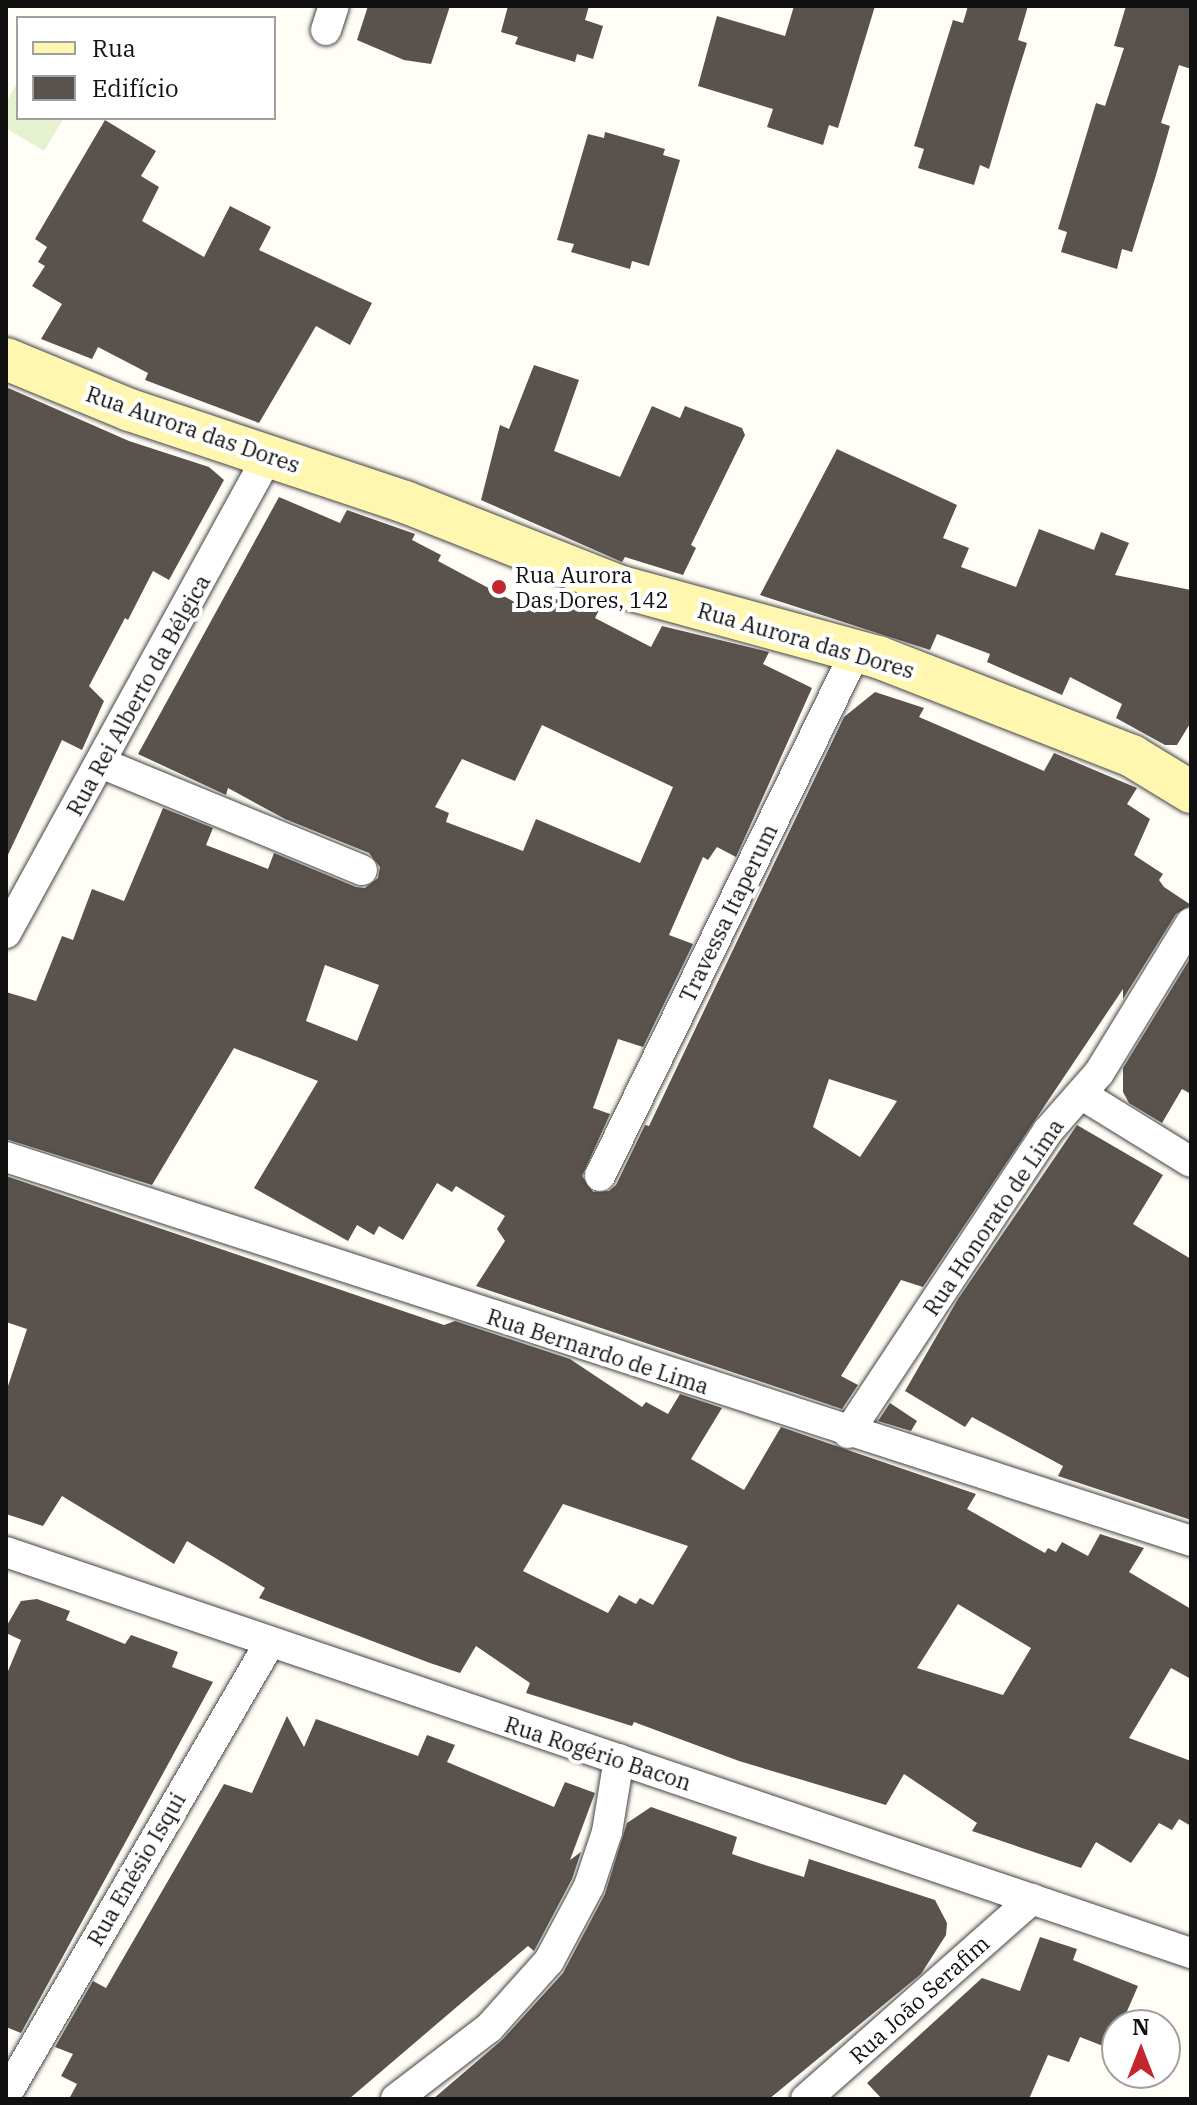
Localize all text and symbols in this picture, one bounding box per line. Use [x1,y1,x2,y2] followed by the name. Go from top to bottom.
[16,16,276,120] legend
[92,32,136,64] text: Rua
[92,72,179,104] text: Edifício
[83,380,303,478] street label: Rua Aurora das Dores
[515,561,669,612] place label: Rua Aurora Das Dores, 142
[61,570,215,820] street label: Rua Rei Alberto da Bélgica
[490,578,508,596] marker: Rua Aurora Das Dores, 142
[695,596,917,684] street label: Rua Aurora das Dores
[673,820,783,1006] street label: Travessa Itaperum
[917,1114,1069,1320] street label: Rua Honorato de Lima
[484,1303,712,1399] street label: Rua Bernardo de Lima
[501,1710,695,1796] street label: Rua Rogério Bacon
[81,1788,191,1950] street label: Rua Enésio Isqui
[844,1929,994,2069] street label: Rua João Serafim
[1101,2009,1181,2089] north arrow
[1132,2012,1150,2041] text: N

